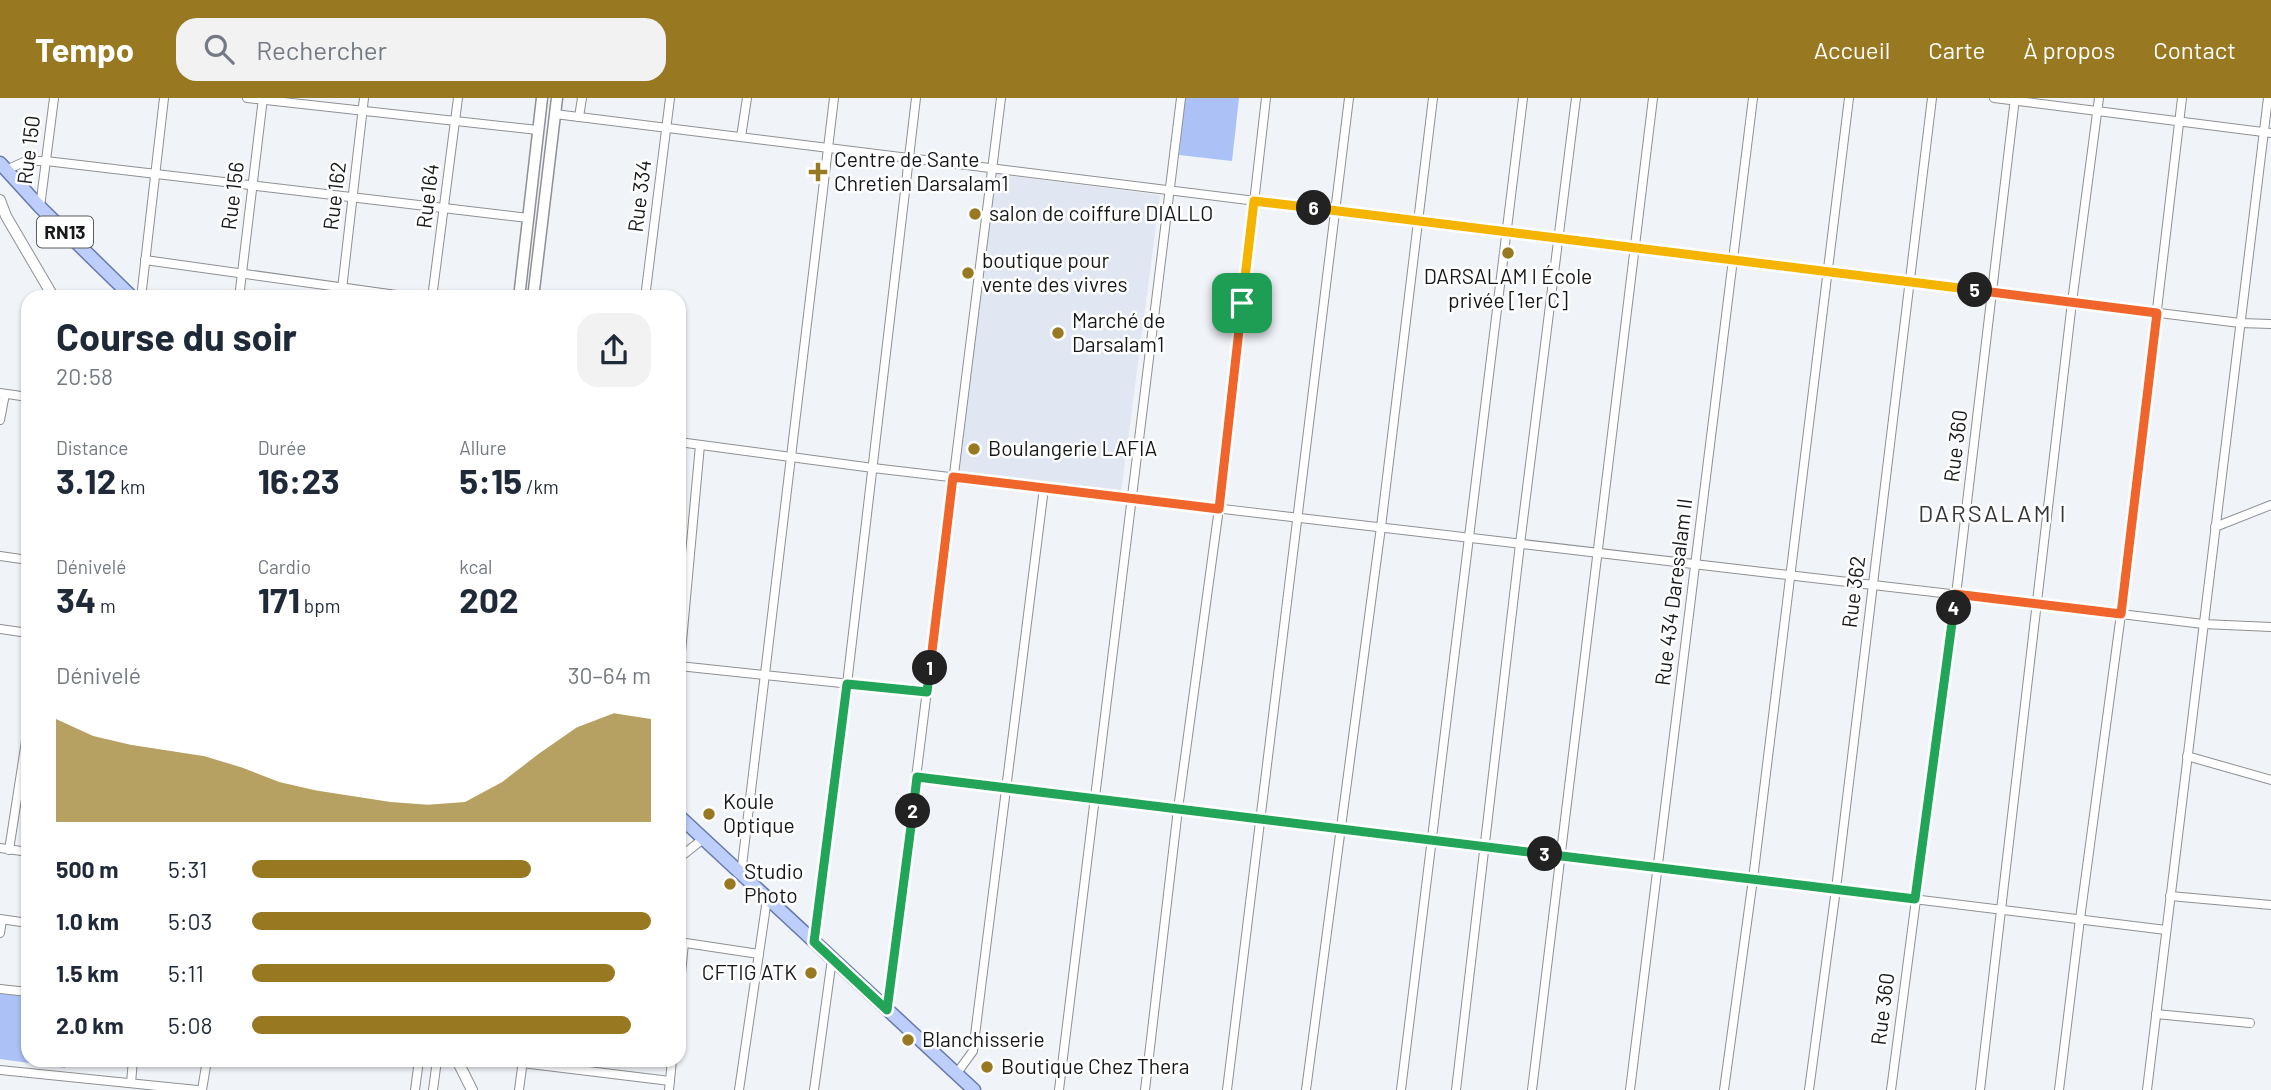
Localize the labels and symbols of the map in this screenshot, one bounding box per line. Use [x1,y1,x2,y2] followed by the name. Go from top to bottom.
[11,114,44,186] street label: Rue 150
[834,146,1009,195] place label: Centre de Sante Chretien Darsalam1
[622,158,655,233] street label: Rue 334
[215,160,248,231] street label: Rue 156
[317,160,350,232] street label: Rue 162
[410,162,443,230] street label: Rue164
[808,162,828,182] marker: Centre de Sante Chretien Darsalam1
[1296,190,1332,226] pin: 6
[989,200,1213,225] place label: salon de coiffure DIALLO
[967,206,983,222] marker: salon de coiffure DIALLO
[37,216,93,248] road number: RN13
[1500,245,1516,261] marker: DARSALAM I École privée [1er C]
[982,247,1128,296] place label: boutique pour vente des vivres
[1424,263,1592,312] place label: DARSALAM I École privée [1er C]
[960,265,976,281] marker: boutique pour vente des vivres
[1958,272,1993,308] pin: 5
[1212,273,1272,333] pin
[1072,307,1165,356] place label: Marché de Darsalam1
[1050,325,1066,341] marker: Marché de Darsalam1
[1938,408,1971,484] street label: Rue 360
[988,435,1157,460] place label: Boulangerie LAFIA
[966,441,982,457] marker: Boulangerie LAFIA
[1649,497,1696,687] street label: Rue 434 Daresalam II
[1918,498,2068,527] district label: DARSALAM I
[1836,554,1869,629] street label: Rue 362
[1937,590,1972,626] pin: 4
[912,650,948,686] pin: 1
[723,788,795,837] place label: Koule Optique
[895,794,930,828] pin: 2
[701,806,717,822] marker: Koule Optique
[1528,836,1562,872] pin: 3
[744,858,803,907] place label: Studio Photo
[722,876,738,892] marker: Studio Photo
[702,959,797,984] place label: CFTIG ATK
[803,965,819,981] marker: CFTIG ATK
[1865,971,1898,1047] street label: Rue 360
[922,1026,1045,1051] place label: Blanchisserie
[900,1032,916,1048] marker: Blanchisserie
[1001,1053,1189,1078] place label: Boutique Chez Thera
[979,1059,995,1075] marker: Boutique Chez Thera

